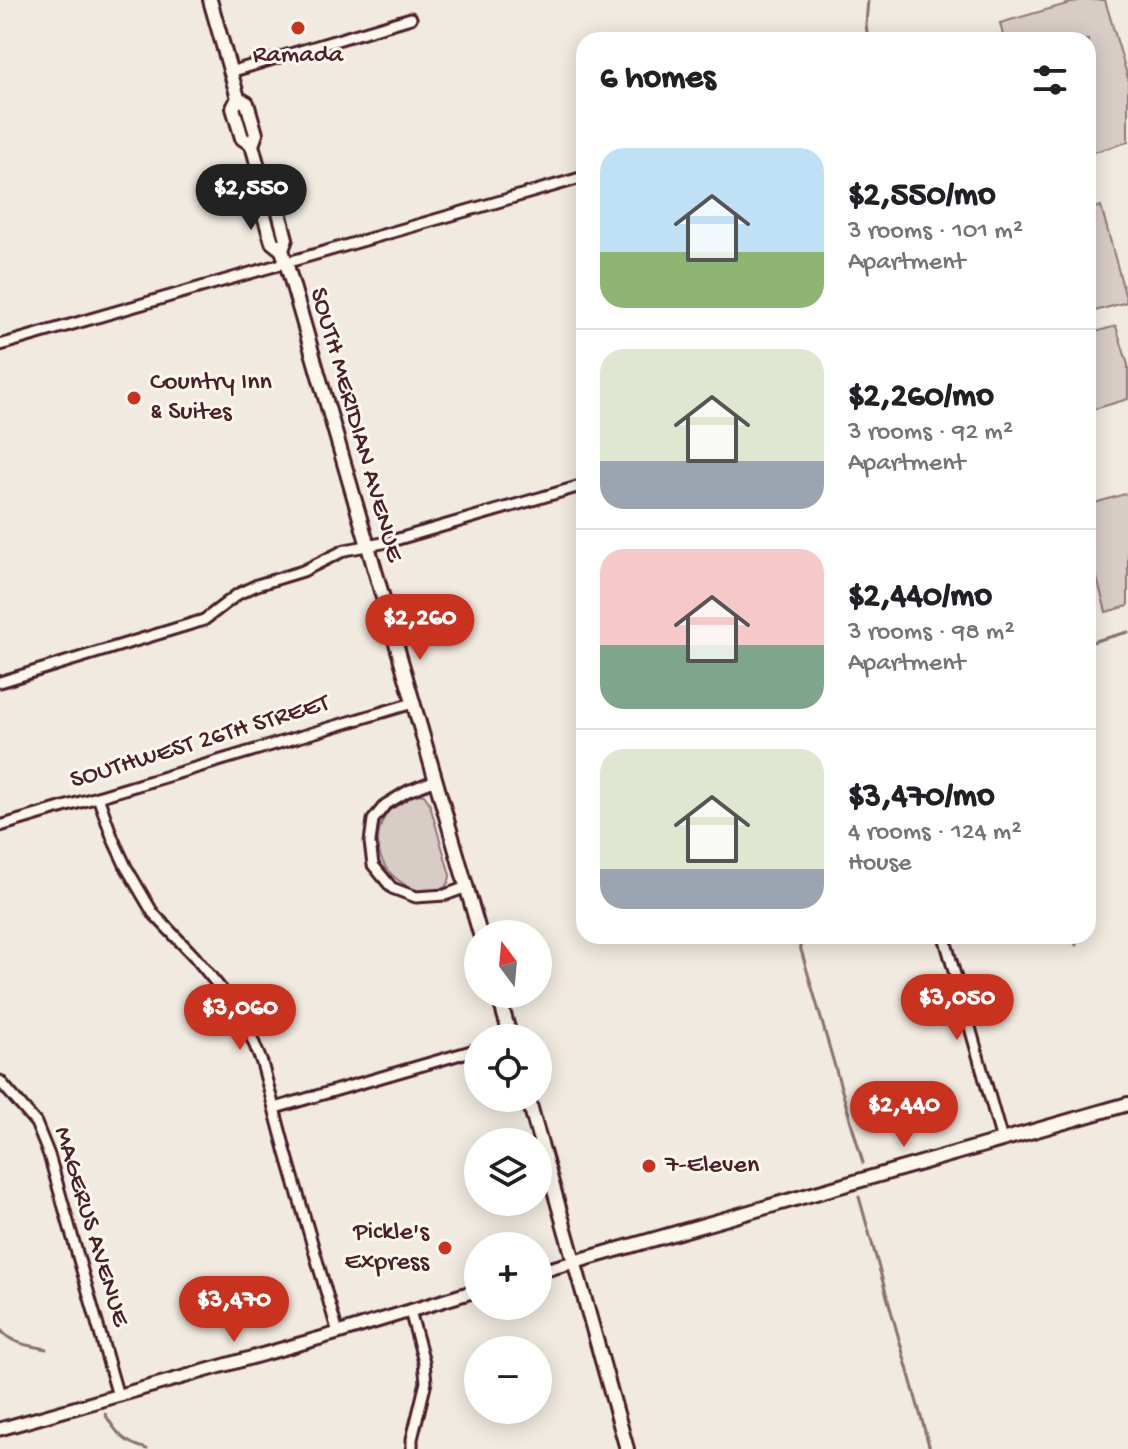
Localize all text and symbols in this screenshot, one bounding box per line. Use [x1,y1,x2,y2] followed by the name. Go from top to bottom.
[289,19,307,37] marker: Ramada
[253,41,345,72] place label: Ramada
[1028,58,1072,102] icon: filters
[600,60,715,100] text: 6 homes
[186,164,316,232] pin: $2,550
[214,174,288,205] text: $2,550
[848,177,996,217] text: $2,550/mo
[664,180,760,276] icon: home
[848,217,1023,248] text: 3 rooms · 101 m²
[848,248,965,279] text: Apartment
[301,284,409,566] street label: SOUTH MERIDIAN AVENUE
[150,368,273,429] place label: Country Inn & Suites
[848,378,994,418] text: $2,260/mo
[664,381,760,477] icon: home
[125,389,143,407] marker: Country Inn & Suites
[848,418,1013,449] text: 3 rooms · 92 m²
[848,449,965,480] text: Apartment
[848,578,992,618] text: $2,440/mo
[664,581,760,677] icon: home
[355,594,485,662] pin: $2,260
[383,604,457,635] text: $2,260
[848,618,1015,649] text: 3 rooms · 98 m²
[848,649,965,680] text: Apartment
[67,689,334,797] street label: SOUTHWEST 26TH STREET
[848,778,995,818] text: $3,470/mo
[664,781,760,877] icon: home
[848,818,1022,849] text: 4 rooms · 124 m²
[848,849,912,880] text: House
[464,920,552,1008] north arrow
[464,920,552,1424] map controls
[892,974,1022,1042] pin: $3,050
[175,984,305,1052] pin: $3,060
[919,984,995,1015] text: $3,050
[202,994,278,1025] text: $3,060
[464,1024,552,1112] button: locate
[839,1081,969,1149] pin: $2,440
[868,1091,940,1122] text: $2,440
[45,1123,135,1331] street label: MAGERUS AVENUE
[464,1128,552,1216] button: layers
[664,1151,760,1182] place label: 7-Eleven
[640,1157,658,1175] marker: 7-Eleven
[345,1218,430,1279] place label: Pickle's Express
[464,1232,552,1320] button: +
[436,1239,454,1257] marker: Pickle's Express
[169,1276,299,1344] pin: $3,470
[197,1286,271,1317] text: $3,470
[464,1336,552,1424] button: −

